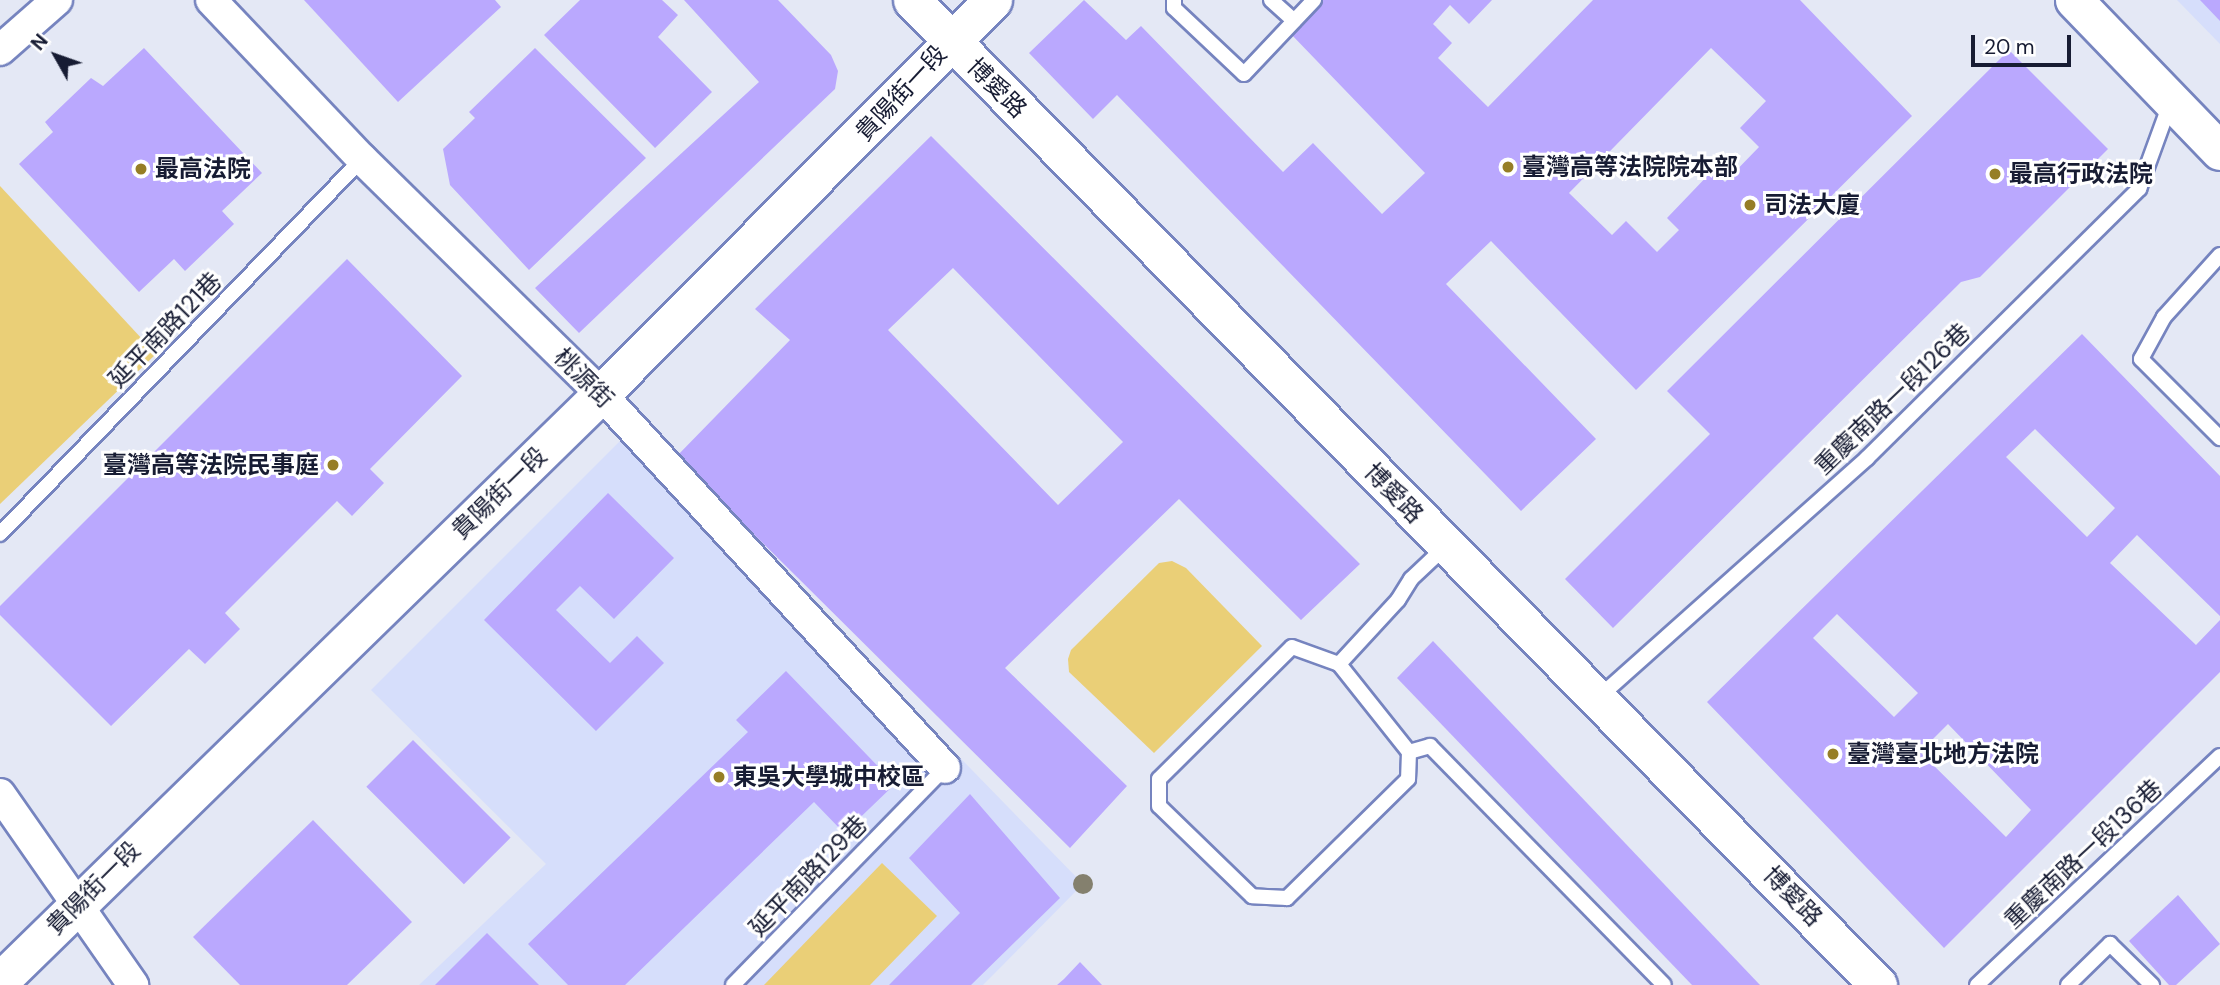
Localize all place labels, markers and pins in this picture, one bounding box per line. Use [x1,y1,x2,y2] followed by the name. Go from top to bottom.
[1522,153,1738,181] place label: 臺灣高等法院院本部
[155,155,251,183] place label: 最高法院
[1500,159,1516,175] marker: 臺灣高等法院院本部
[2009,160,2153,188] place label: 最高行政法院
[133,161,149,177] marker: 最高法院
[1987,166,2003,182] marker: 最高行政法院
[1764,191,1860,219] place label: 司法大廈
[1742,197,1758,213] marker: 司法大廈
[103,451,319,479] place label: 臺灣高等法院民事庭
[325,457,341,473] marker: 臺灣高等法院民事庭
[1847,740,2039,768] place label: 臺灣臺北地方法院
[1825,746,1841,762] marker: 臺灣臺北地方法院
[733,763,925,791] place label: 東吳大學城中校區
[711,769,727,785] marker: 東吳大學城中校區

